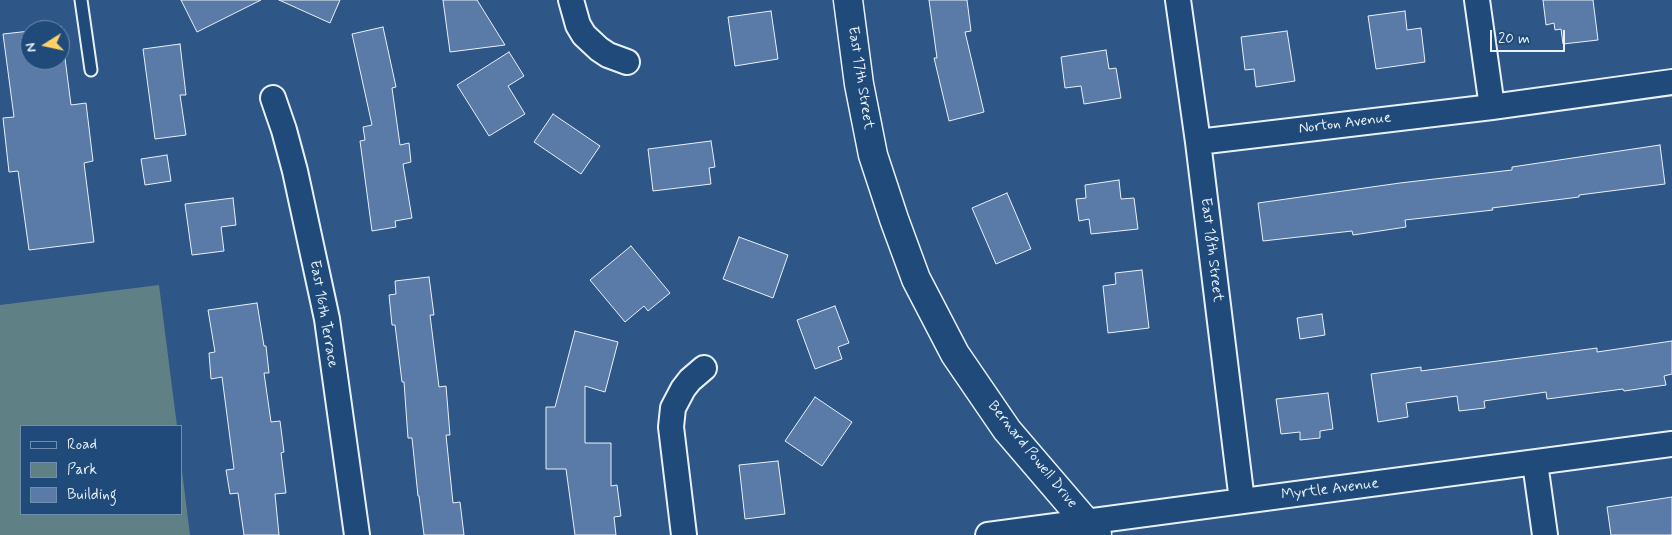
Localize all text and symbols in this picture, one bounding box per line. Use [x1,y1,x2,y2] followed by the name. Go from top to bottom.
[20,20,70,70] north arrow
[1492,20,1567,52] scale bar
[843,25,877,131] street label: East 17th Street
[1498,29,1530,49] text: 20 m
[22,41,41,54] text: N
[1298,109,1392,139] street label: Norton Avenue
[1196,197,1226,303] street label: East 18th Street
[305,259,341,369] street label: East 16th Terrace
[983,398,1081,512] street label: Bernard Powell Drive
[20,425,182,515] legend
[67,435,97,455] text: Road
[67,460,97,480] text: Park
[1280,475,1380,505] street label: Myrtle Avenue
[67,485,117,505] text: Building

